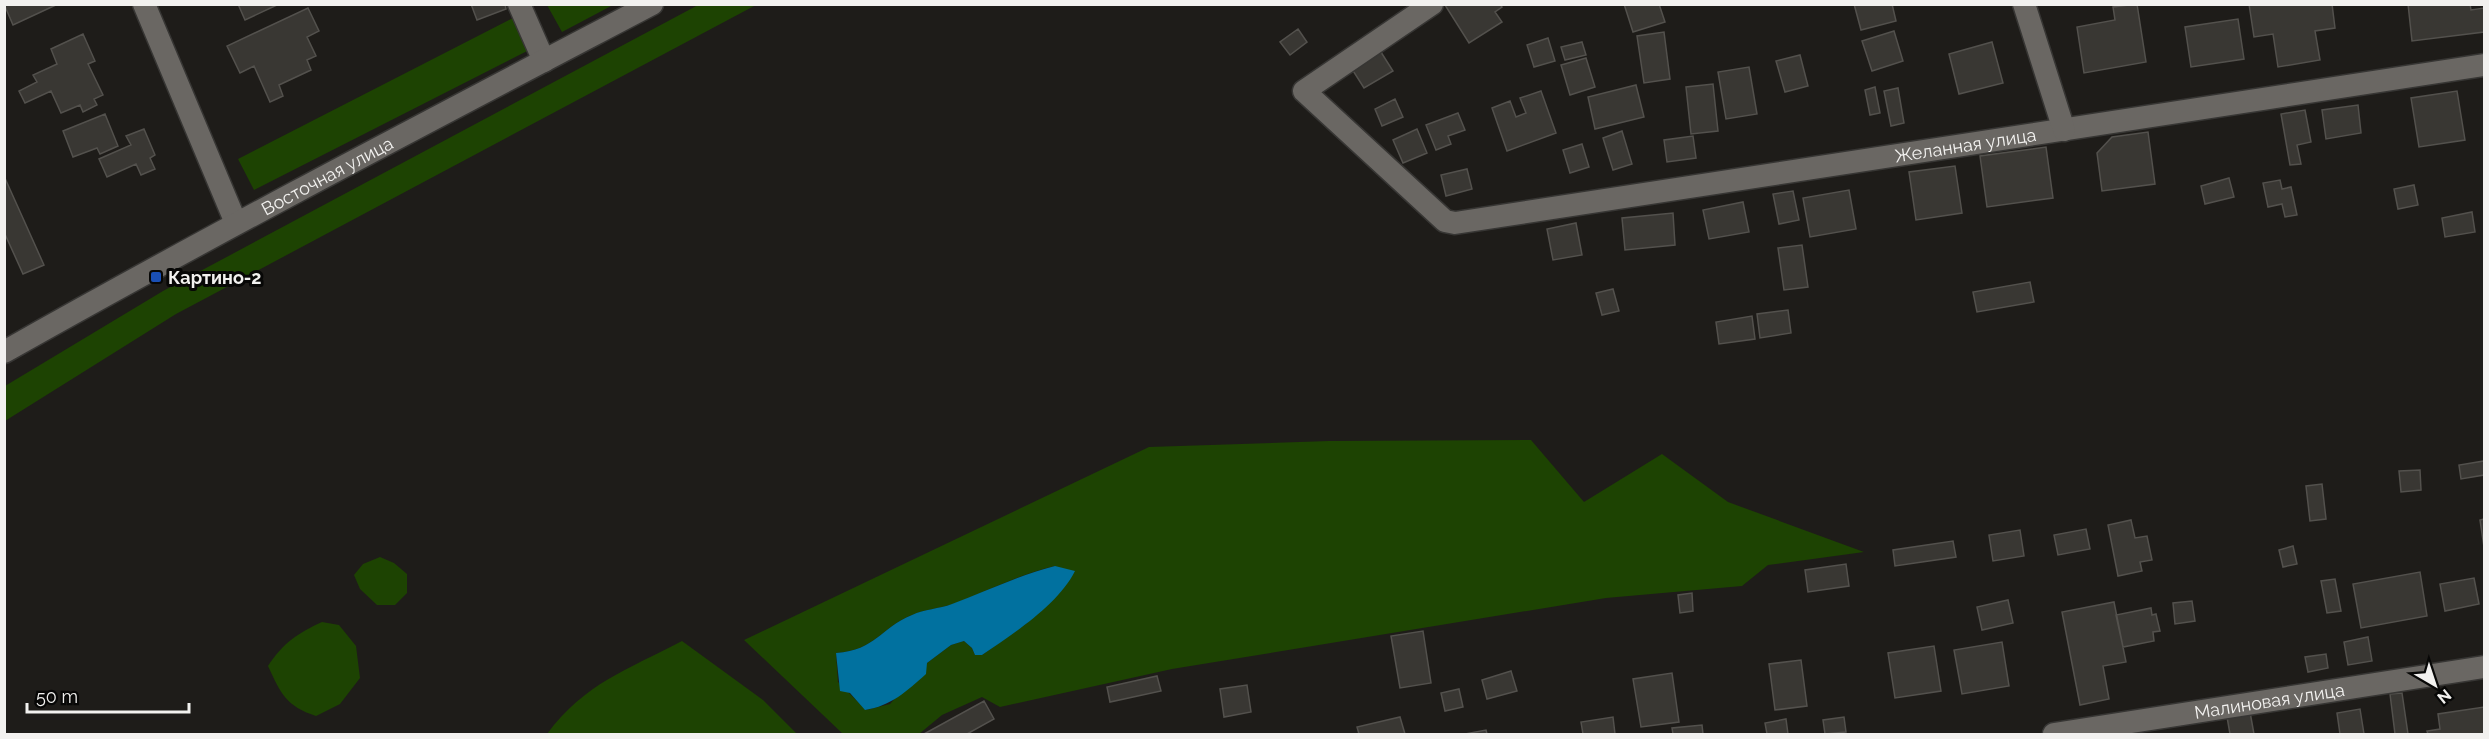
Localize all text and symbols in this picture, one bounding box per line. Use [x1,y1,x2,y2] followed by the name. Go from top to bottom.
[1893,123,2038,166] street label: Желанная улица
[258,132,396,219] street label: Восточная улица
[168,267,261,288] place label: Картино-2
[149,270,163,284] marker: Картино-2
[2405,655,2465,715] north arrow
[27,676,189,714] scale bar
[2193,678,2346,722] street label: Малиновая улица
[2433,685,2455,707] text: N
[36,686,78,707] text: 50 m

